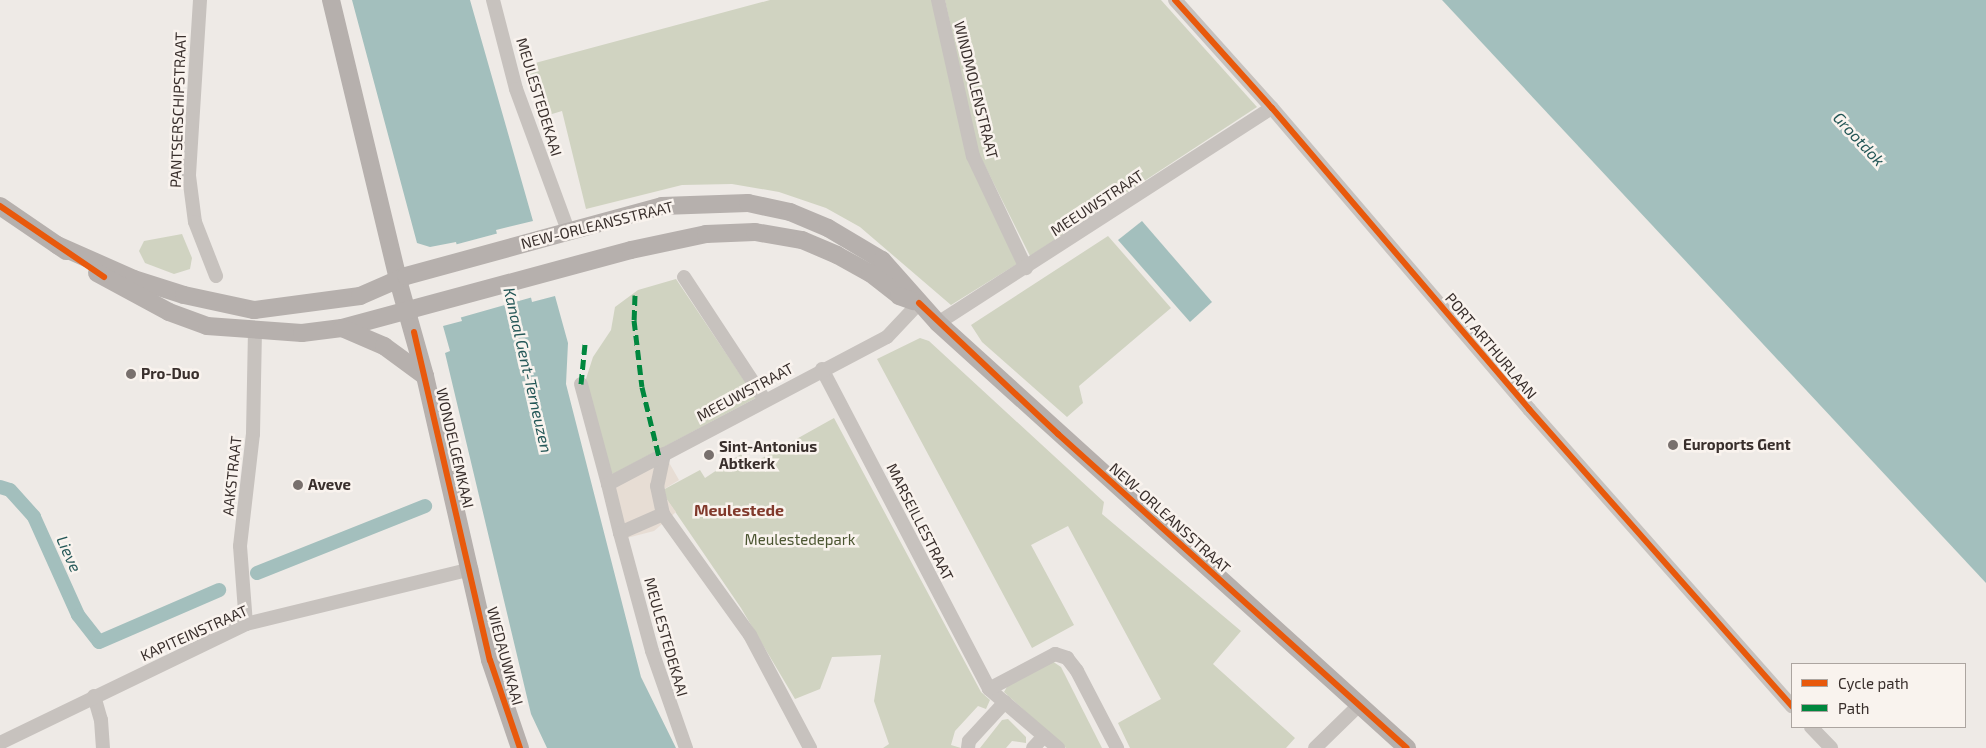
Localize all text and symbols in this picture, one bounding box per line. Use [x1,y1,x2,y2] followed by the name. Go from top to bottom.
[950,19,1002,161] street label: WINDMOLENSTRAAT
[166,32,190,188] street label: PANTSERSCHIPSTRAAT
[512,36,566,158] street label: MEULESTEDEKAAI
[1829,108,1889,170] water label: Grootdok
[1047,166,1147,240] street label: MEEUWSTRAAT
[519,197,675,253] street label: NEW-ORLEANSSTRAAT
[500,285,556,455] water label: Kanaal Gent-Terneuzen
[1441,289,1541,403] street label: PORT ARTHURLAAN
[694,359,796,425] street label: MEEUWSTRAAT
[141,365,200,383] place label: Pro-Duo
[125,368,137,380] marker: Pro-Duo
[432,386,478,510] street label: WONDELGEMKAAI
[219,435,245,517] street label: AAKSTRAAT
[1683,436,1791,454] place label: Euroports Gent
[719,437,817,472] place label: Sint-Antonius Abtkerk
[1667,439,1679,451] marker: Euroports Gent
[703,449,715,461] marker: Sint-Antonius Abtkerk
[1106,459,1234,577] street label: NEW-ORLEANSSTRAAT
[883,460,957,584] street label: MARSEILLESTRAAT
[308,476,351,494] place label: Aveve
[292,479,304,491] marker: Aveve
[694,500,784,520] district label: Meulestede
[745,531,855,549] park label: Meulestedepark
[53,533,85,575] water label: Lieve
[640,575,692,699] street label: MEULESTEDEKAAI
[138,601,250,665] street label: KAPITEINSTRAAT
[483,605,527,707] street label: WIEDAUWKAAI
[1791,663,1966,728] legend
[1838,674,1909,692] text: Cycle path
[1838,699,1869,717] text: Path

